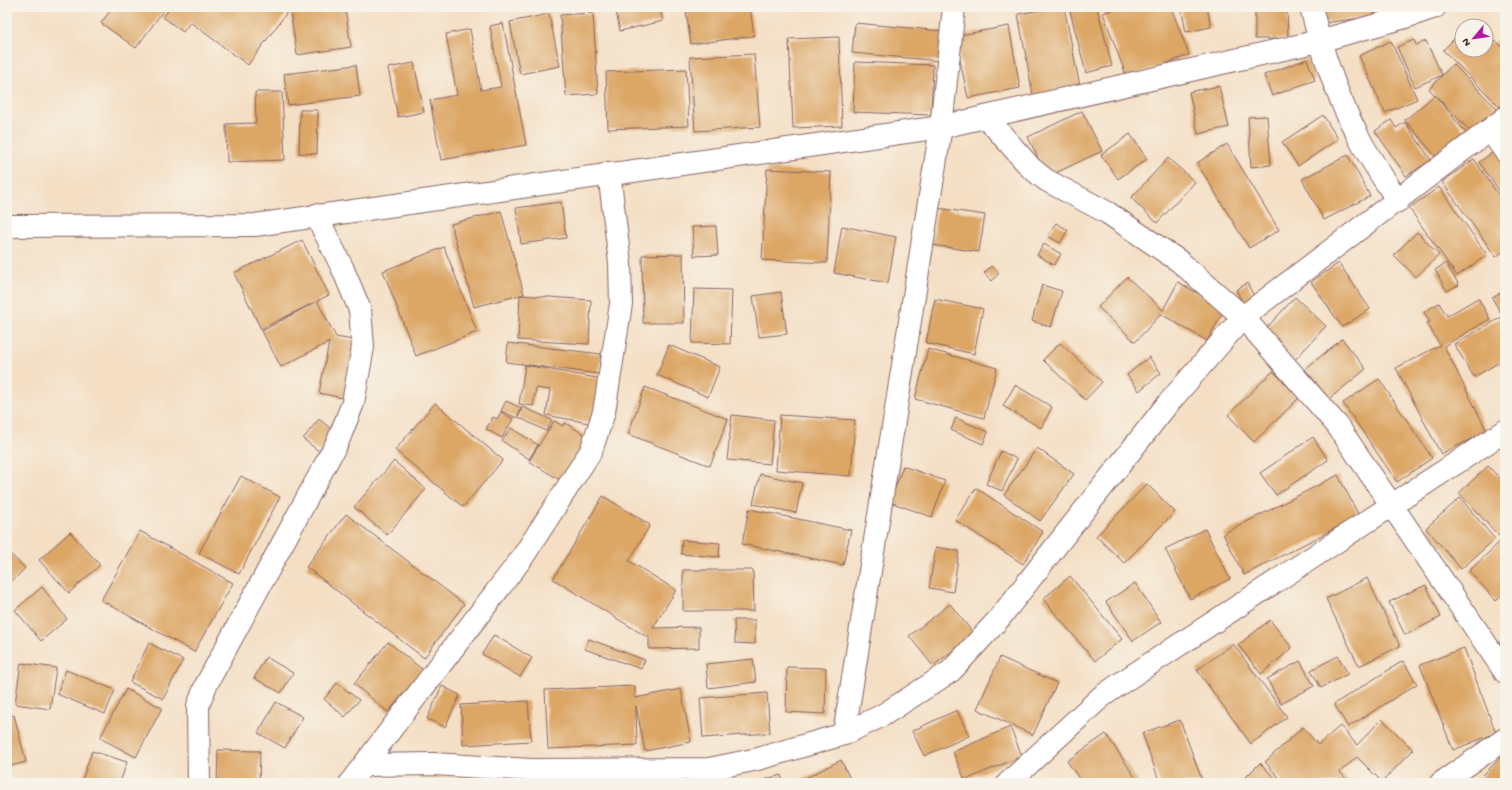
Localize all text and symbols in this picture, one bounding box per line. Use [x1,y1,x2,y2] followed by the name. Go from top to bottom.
[1454,18,1494,58] north arrow
[1460,36,1474,48] text: N

